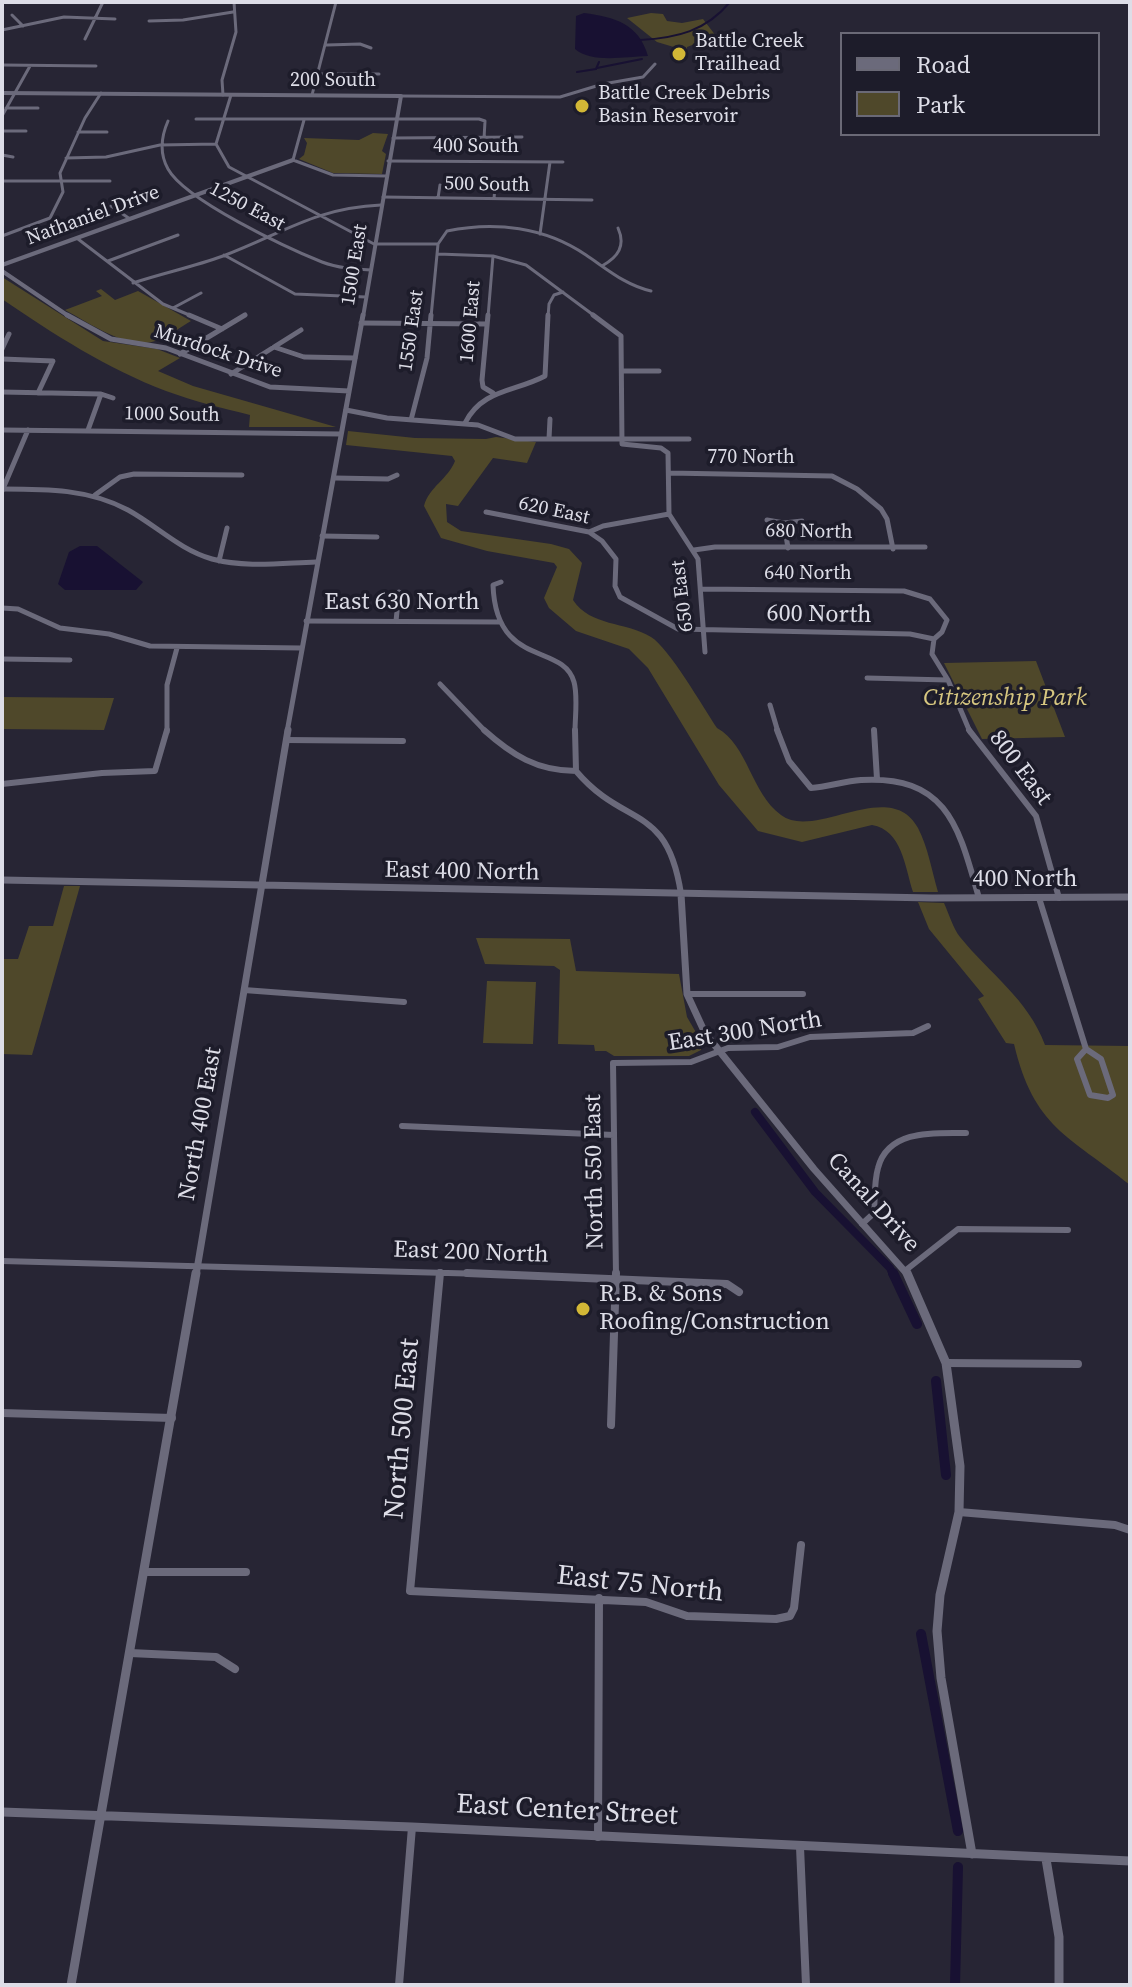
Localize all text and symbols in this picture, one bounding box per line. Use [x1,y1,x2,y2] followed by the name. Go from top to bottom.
[695,30,804,77] place label: Battle Creek Trailhead
[840,32,1100,136] legend
[670,45,688,63] marker: Battle Creek Trailhead
[916,48,970,81] text: Road
[290,69,376,93] street label: 200 South
[598,82,770,129] place label: Battle Creek Debris Basin Reservoir
[916,88,965,121] text: Park
[573,97,591,115] marker: Battle Creek Debris Basin Reservoir
[433,135,519,159] street label: 400 South
[444,172,530,198] street label: 500 South
[205,177,289,237] street label: 1250 East
[23,181,163,251] street label: Nathaniel Drive
[337,223,373,307] street label: 1500 East
[455,280,487,364] street label: 1600 East
[394,289,430,373] street label: 1550 East
[151,320,285,384] street label: Murdock Drive
[124,402,220,428] street label: 1000 South
[707,446,795,470] street label: 770 North
[516,492,592,530] street label: 620 East
[765,519,853,545] street label: 680 North
[667,559,699,633] street label: 650 East
[764,562,852,586] street label: 640 North
[324,589,480,617] street label: East 630 North
[766,600,872,630] street label: 600 North
[923,685,1087,713] park label: Citizenship Park
[982,725,1058,811] street label: 800 East
[384,856,540,888] street label: East 400 North
[973,866,1077,894] street label: 400 North
[666,1006,824,1058] street label: East 300 North
[173,1045,229,1203] street label: North 400 East
[579,1094,611,1250] street label: North 550 East
[821,1147,925,1259] street label: Canal Drive
[393,1236,549,1270] street label: East 200 North
[599,1281,830,1337] place label: R.B. & Sons Roofing/Construction
[574,1300,592,1318] marker: R.B. & Sons Roofing/Construction
[378,1337,428,1521] street label: North 500 East
[555,1560,725,1610] street label: East 75 North
[455,1788,679,1834] street label: East Center Street

